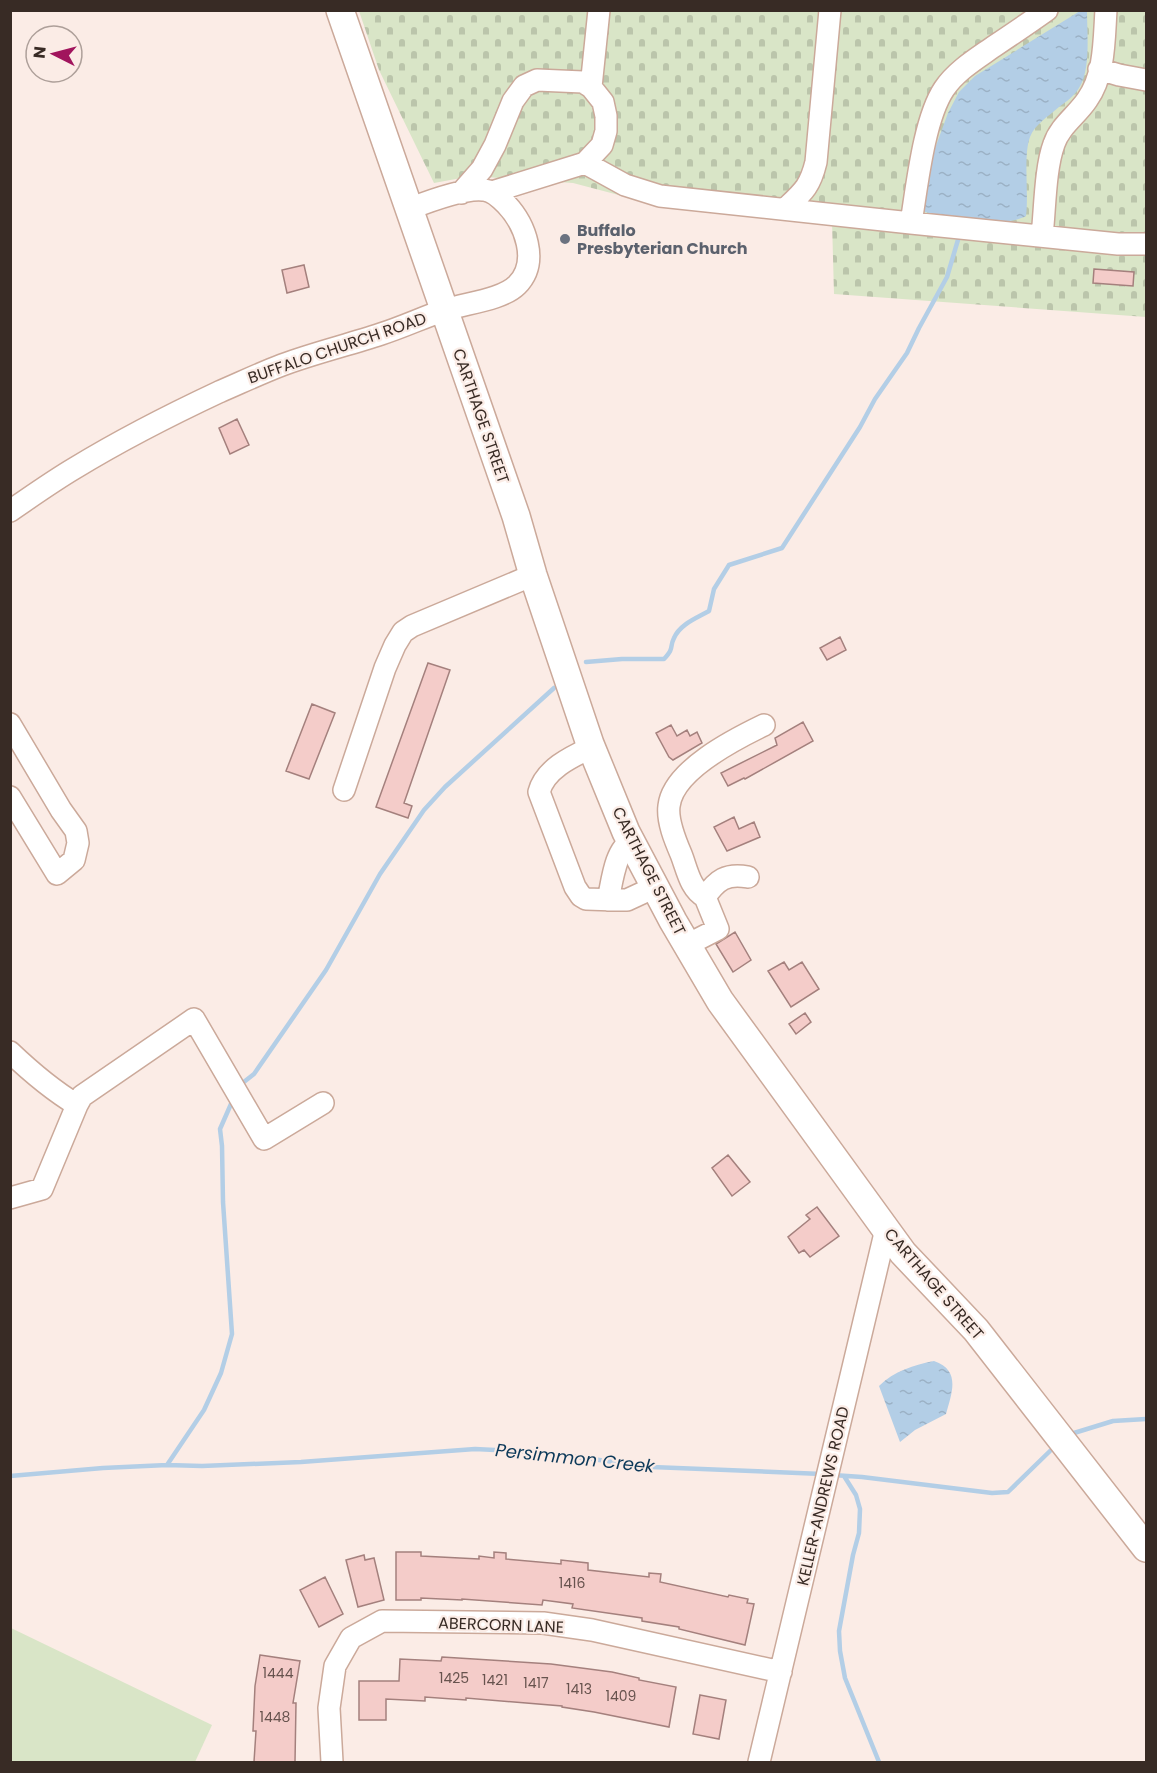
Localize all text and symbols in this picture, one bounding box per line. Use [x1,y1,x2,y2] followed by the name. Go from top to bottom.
[24,24,84,84] north arrow
[28,45,52,60] text: N
[577,219,748,260] place label: Buffalo Presbyterian Church
[558,232,572,246] marker: Buffalo Presbyterian Church
[245,307,429,389] street label: BUFFALO CHURCH ROAD
[447,346,515,487] street label: CARTHAGE STREET
[607,803,691,939] street label: CARTHAGE STREET
[879,1223,989,1345] street label: CARTHAGE STREET
[791,1404,855,1588] street label: KELLER-ANDREWS ROAD
[494,1437,656,1479] water label: Persimmon Creek
[559,1573,585,1593] house number: 1416
[438,1611,564,1639] street label: ABERCORN LANE
[263,1663,294,1683] house number: 1444
[439,1668,469,1688] house number: 1425
[482,1670,508,1690] house number: 1421
[523,1673,549,1693] house number: 1417
[566,1679,592,1699] house number: 1413
[606,1686,636,1706] house number: 1409
[260,1707,291,1727] house number: 1448

